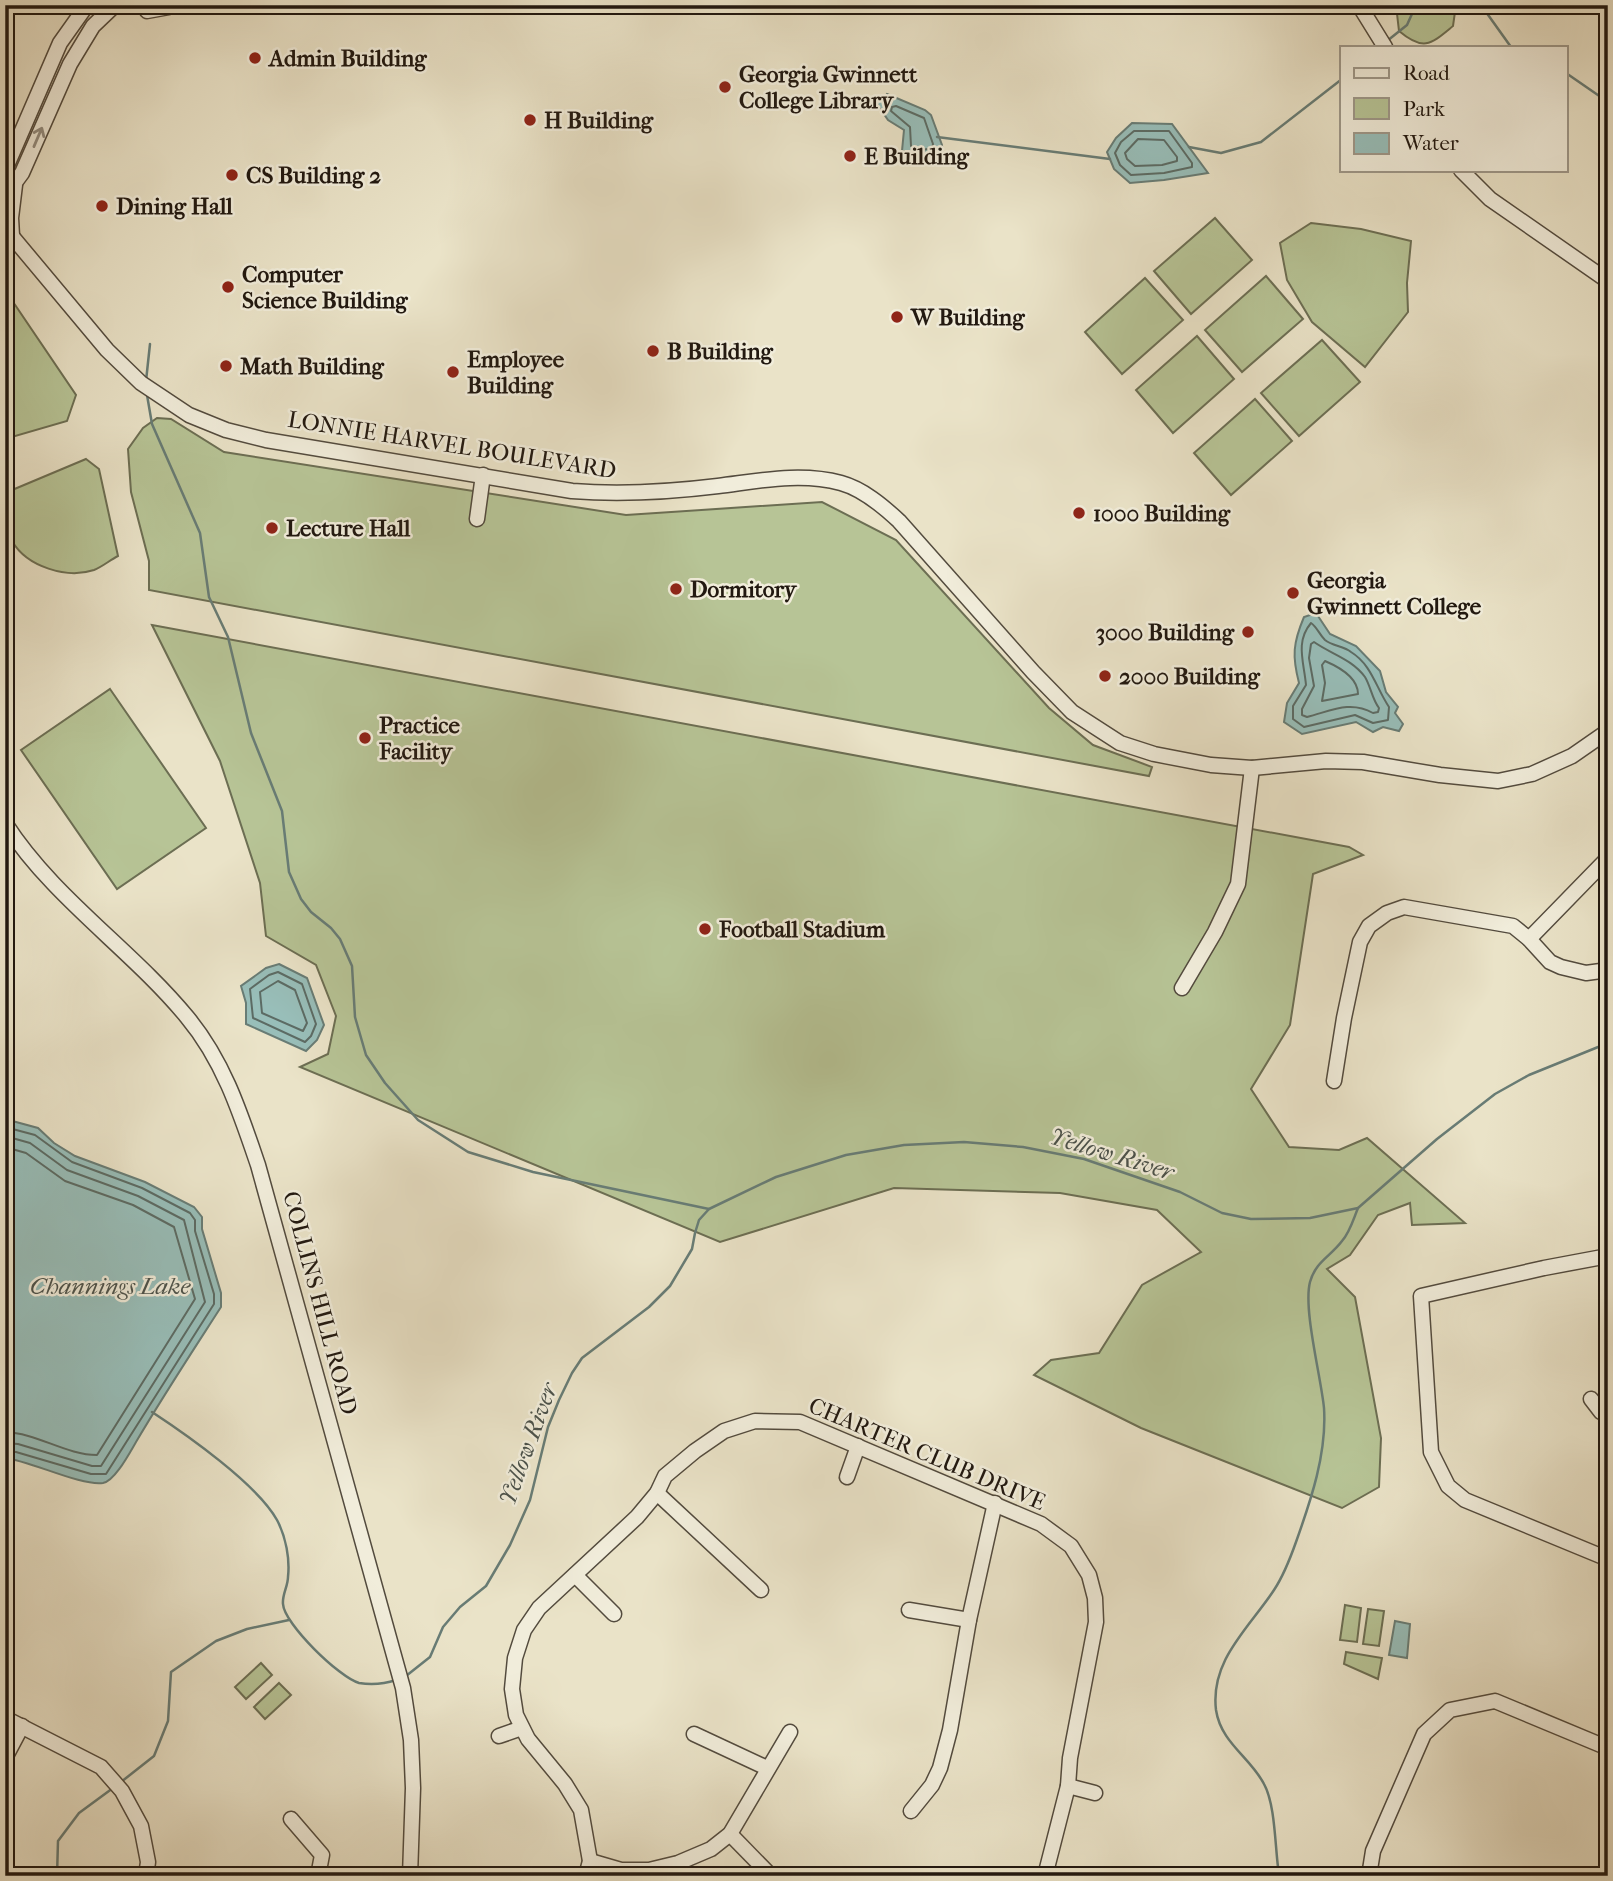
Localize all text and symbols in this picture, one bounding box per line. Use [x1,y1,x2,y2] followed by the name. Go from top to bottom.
[267,45,427,72] place label: Admin Building
[1340,46,1568,172] legend
[247,50,263,66] marker: Admin Building
[739,61,918,114] place label: Georgia Gwinnett College Library
[1403,61,1450,85] text: Road
[717,79,733,95] marker: Georgia Gwinnett College Library
[1403,97,1445,121] text: Park
[544,107,654,134] place label: H Building
[522,112,538,128] marker: H Building
[32,127,45,148] one-way arrow
[1402,131,1459,155] text: Water
[864,143,970,170] place label: E Building
[842,148,858,164] marker: E Building
[246,162,381,189] place label: CS Building 2
[224,167,240,183] marker: CS Building 2
[116,193,233,220] place label: Dining Hall
[94,198,110,214] marker: Dining Hall
[242,261,408,314] place label: Computer Science Building
[220,279,236,295] marker: Computer Science Building
[910,304,1025,331] place label: W Building
[889,309,905,325] marker: W Building
[667,338,774,365] place label: B Building
[645,343,661,359] marker: B Building
[467,346,565,399] place label: Employee Building
[240,353,384,380] place label: Math Building
[218,358,234,374] marker: Math Building
[445,364,461,380] marker: Employee Building
[286,406,618,484] street label: LONNIE HARVEL BOULEVARD
[1093,500,1231,527] place label: 1000 Building
[1071,505,1087,521] marker: 1000 Building
[286,515,411,542] place label: Lecture Hall
[264,520,280,536] marker: Lecture Hall
[1307,567,1482,620] place label: Georgia Gwinnett College
[690,576,798,603] place label: Dormitory
[668,581,684,597] marker: Dormitory
[1285,585,1301,601] marker: Georgia Gwinnett College
[1096,619,1235,646] place label: 3000 Building
[1240,624,1256,640] marker: 3000 Building
[1119,663,1260,690] place label: 2000 Building
[1097,668,1113,684] marker: 2000 Building
[378,712,460,765] place label: Practice Facility
[357,730,373,746] marker: Practice Facility
[718,916,886,943] place label: Football Stadium
[697,921,713,937] marker: Football Stadium
[1047,1122,1179,1187] water label: Yellow River
[277,1188,363,1418] street label: COLLINS HILL ROAD
[30,1272,192,1300] water label: Channings Lake
[493,1377,564,1509] water label: Yellow River
[805,1392,1049,1516] street label: CHARTER CLUB DRIVE

